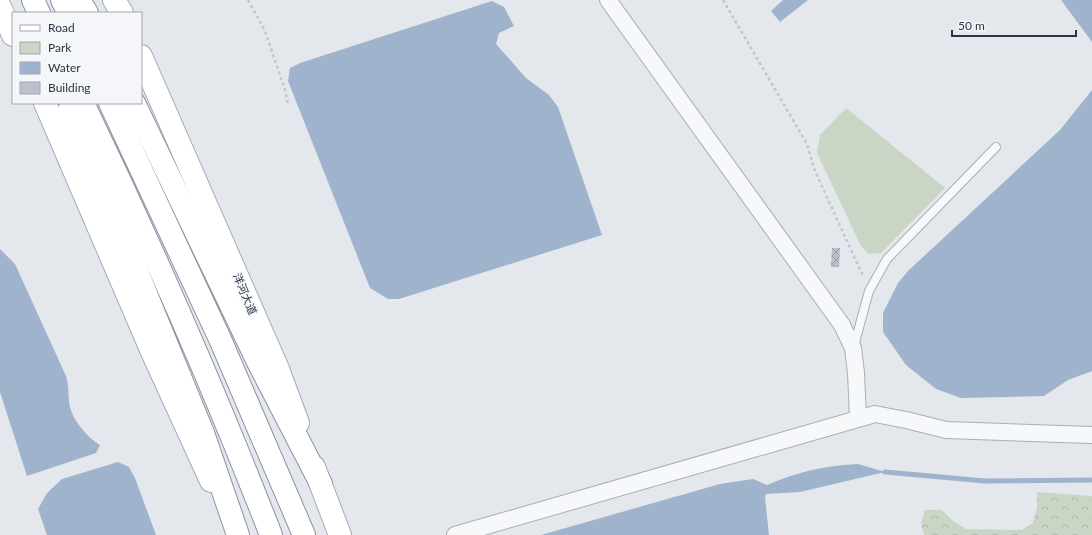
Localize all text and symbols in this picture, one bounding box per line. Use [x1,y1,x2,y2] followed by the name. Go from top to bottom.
[12,12,142,104] legend
[952,12,1076,38] scale bar
[958,18,985,33] text: 50 m
[48,20,75,35] text: Road
[48,40,72,55] text: Park
[48,60,81,75] text: Water
[48,80,91,95] text: Building
[231,271,260,317] street label: 洋河大道

